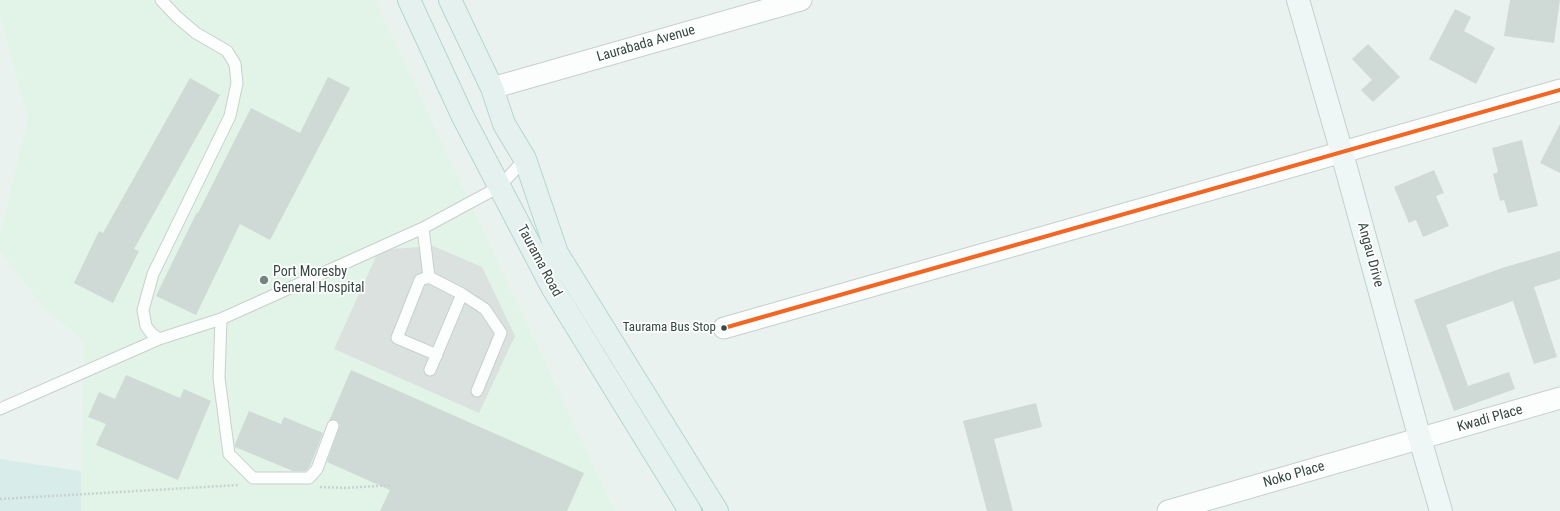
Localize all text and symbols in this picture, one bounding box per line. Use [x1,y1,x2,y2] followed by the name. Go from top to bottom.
[595,22,697,66] street label: Laurabada Avenue
[1353,221,1387,289] street label: Angau Drive
[513,222,565,300] street label: Taurama Road
[273,264,365,296] place label: Port Moresby General Hospital
[258,274,270,286] marker: Port Moresby General Hospital
[623,320,716,336] place label: Taurama Bus Stop
[719,323,729,333] marker: Taurama Bus Stop
[1455,402,1525,436] street label: Kwadi Place
[1261,458,1327,492] street label: Noko Place

